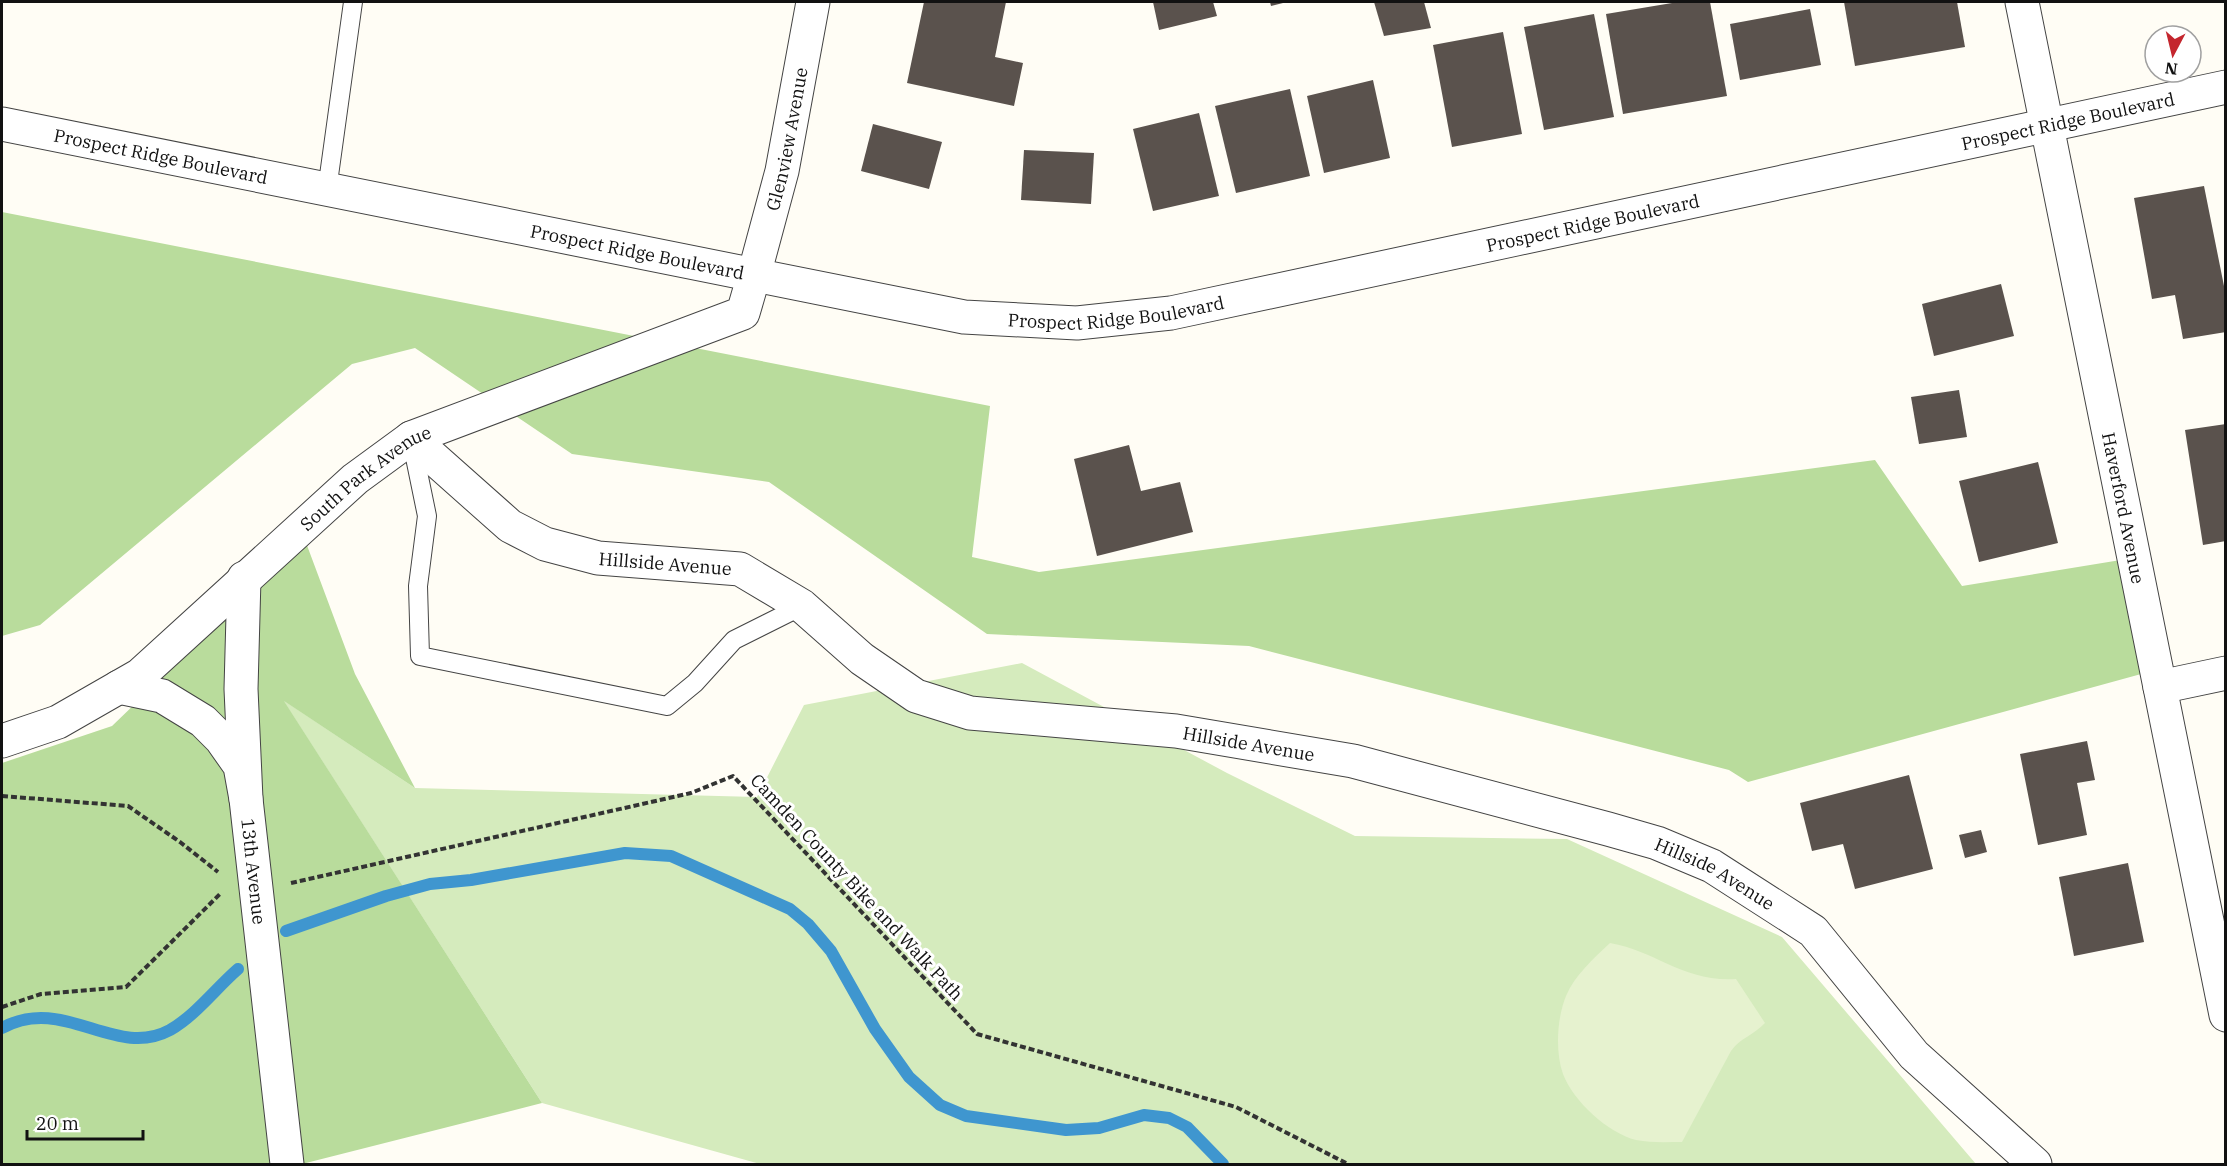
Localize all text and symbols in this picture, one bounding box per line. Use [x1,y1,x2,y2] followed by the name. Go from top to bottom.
[2143,24,2203,84] north arrow
[2164,58,2179,80] text: N
[760,65,812,213] street label: Glenview Avenue
[1959,87,2177,155] street label: Prospect Ridge Boulevard
[52,123,270,189] street label: Prospect Ridge Boulevard
[1484,189,1701,257] street label: Prospect Ridge Boulevard
[528,219,746,284] street label: Prospect Ridge Boulevard
[1007,290,1226,335] street label: Prospect Ridge Boulevard
[295,420,434,535] street label: South Park Avenue
[2097,430,2150,586] street label: Haverford Avenue
[598,547,732,580] street label: Hillside Avenue
[1181,721,1316,766] street label: Hillside Avenue
[746,769,968,1005] street label: Camden County Bike and Walk Path
[237,817,272,926] street label: 13th Avenue
[1651,832,1779,915] street label: Hillside Avenue
[27,1103,142,1141] scale bar
[36,1112,79,1135] text: 20 m

